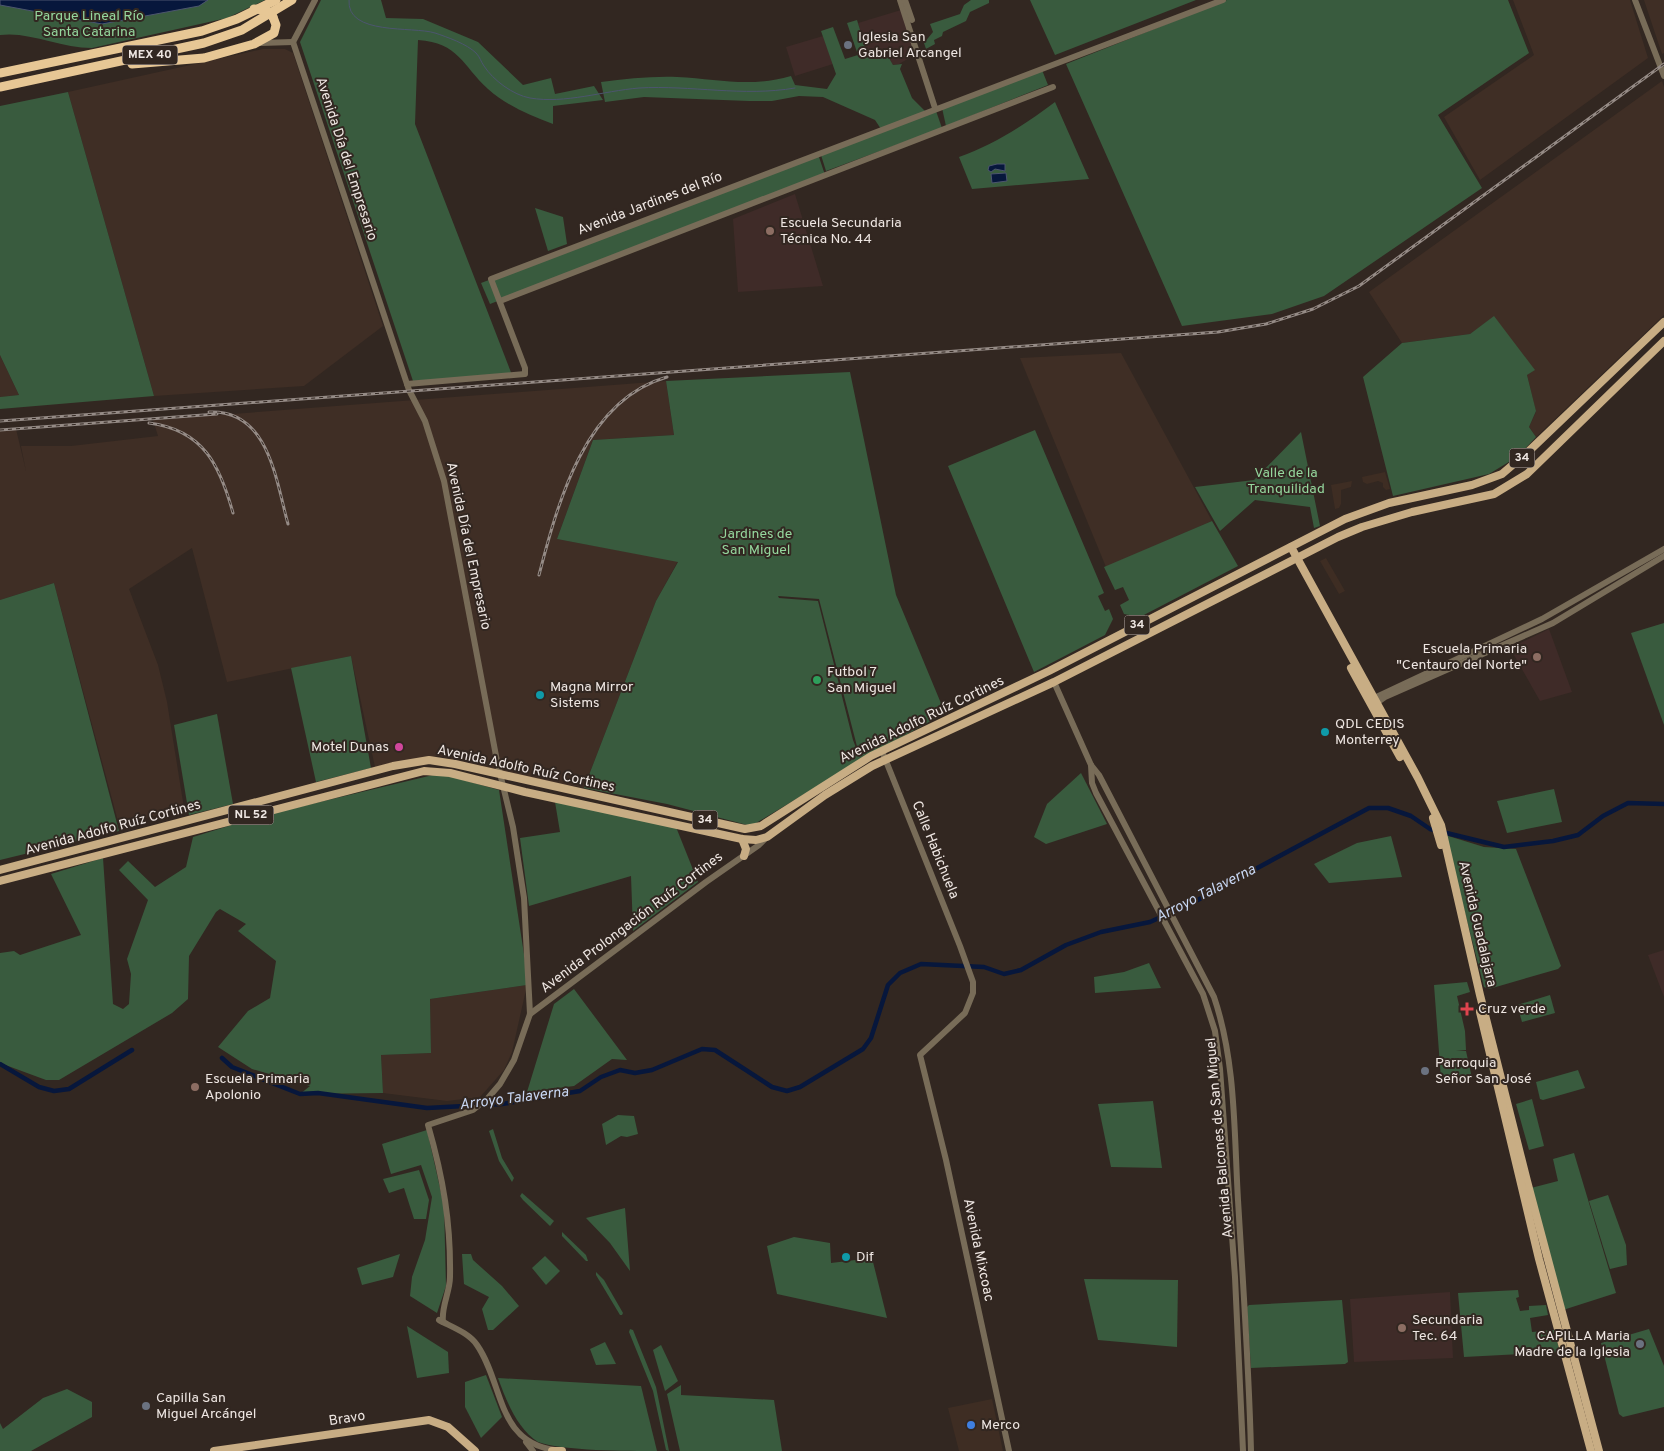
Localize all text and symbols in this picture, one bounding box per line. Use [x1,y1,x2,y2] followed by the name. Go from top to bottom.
[34,8,144,41] park label: Parque Lineal Río Santa Catarina
[858,29,962,62] place label: Iglesia San Gabriel Arcangel
[842,39,854,51] marker: Iglesia San Gabriel Arcangel
[122,46,178,64] road number: MEX 40
[311,75,381,243] street label: Avenida Día del Empresario
[575,168,725,239] street label: Avenida Jardines del Río
[780,215,902,248] place label: Escuela Secundaria Técnica No. 44
[764,225,776,237] marker: Escuela Secundaria Técnica No. 44
[1510,448,1534,468] road number: 34
[442,461,494,632] street label: Avenida Día del Empresario
[1247,465,1325,498] park label: Valle de la Tranquilidad
[720,526,792,559] park label: Jardines de San Miguel
[1124,616,1150,634] road number: 34
[1396,641,1527,674] place label: Escuela Primaria "Centauro del Norte"
[1531,651,1543,663] marker: Escuela Primaria "Centauro del Norte"
[827,664,896,697] place label: Futbol 7 San Miguel
[837,673,1007,767] street label: Avenida Adolfo Ruíz Cortines
[811,674,823,686] marker: Futbol 7 San Miguel
[550,679,634,712] place label: Magna Mirror Sistems
[534,689,546,701] marker: Magna Mirror Sistems
[1335,716,1405,749] place label: QDL CEDIS Monterrey
[1319,726,1331,738] marker: QDL CEDIS Monterrey
[311,739,389,756] place label: Motel Dunas
[393,741,405,753] marker: Motel Dunas
[436,742,616,796] street label: Avenida Adolfo Ruíz Cortines
[23,796,203,860] street label: Avenida Adolfo Ruíz Cortines
[908,799,962,901] street label: Calle Habichuela
[228,806,274,824] road number: NL 52
[692,810,718,830] road number: 34
[537,849,727,997] street label: Avenida Prolongación Ruíz Cortines
[1454,859,1500,989] street label: Avenida Guadalajara
[1153,860,1259,927] water label: Arroyo Talaverna
[1478,1001,1546,1018] place label: Cruz verde
[1460,1002,1474,1016] marker: Cruz verde
[1203,1037,1237,1239] street label: Avenida Balcones de San Miguel
[1435,1055,1532,1088] place label: Parroquia Señor San José
[1419,1065,1431,1077] marker: Parroquia Señor San José
[205,1071,310,1104] place label: Escuela Primaria Apolonio
[189,1081,201,1093] marker: Escuela Primaria Apolonio
[458,1083,570,1115] water label: Arroyo Talaverna
[959,1197,997,1303] street label: Avenida Mixcoac
[856,1249,874,1266] place label: Dif
[840,1251,852,1263] marker: Dif
[1412,1312,1483,1345] place label: Secundaria Tec. 64
[1396,1322,1408,1334] marker: Secundaria Tec. 64
[1514,1328,1630,1361] place label: CAPILLA Maria Madre de la Iglesia
[1634,1338,1646,1350] marker: CAPILLA Maria Madre de la Iglesia
[156,1390,257,1423] place label: Capilla San Miguel Arcángel
[140,1400,152,1412] marker: Capilla San Miguel Arcángel
[328,1408,367,1430] street label: Bravo
[981,1417,1020,1434] place label: Merco
[965,1419,977,1431] marker: Merco

